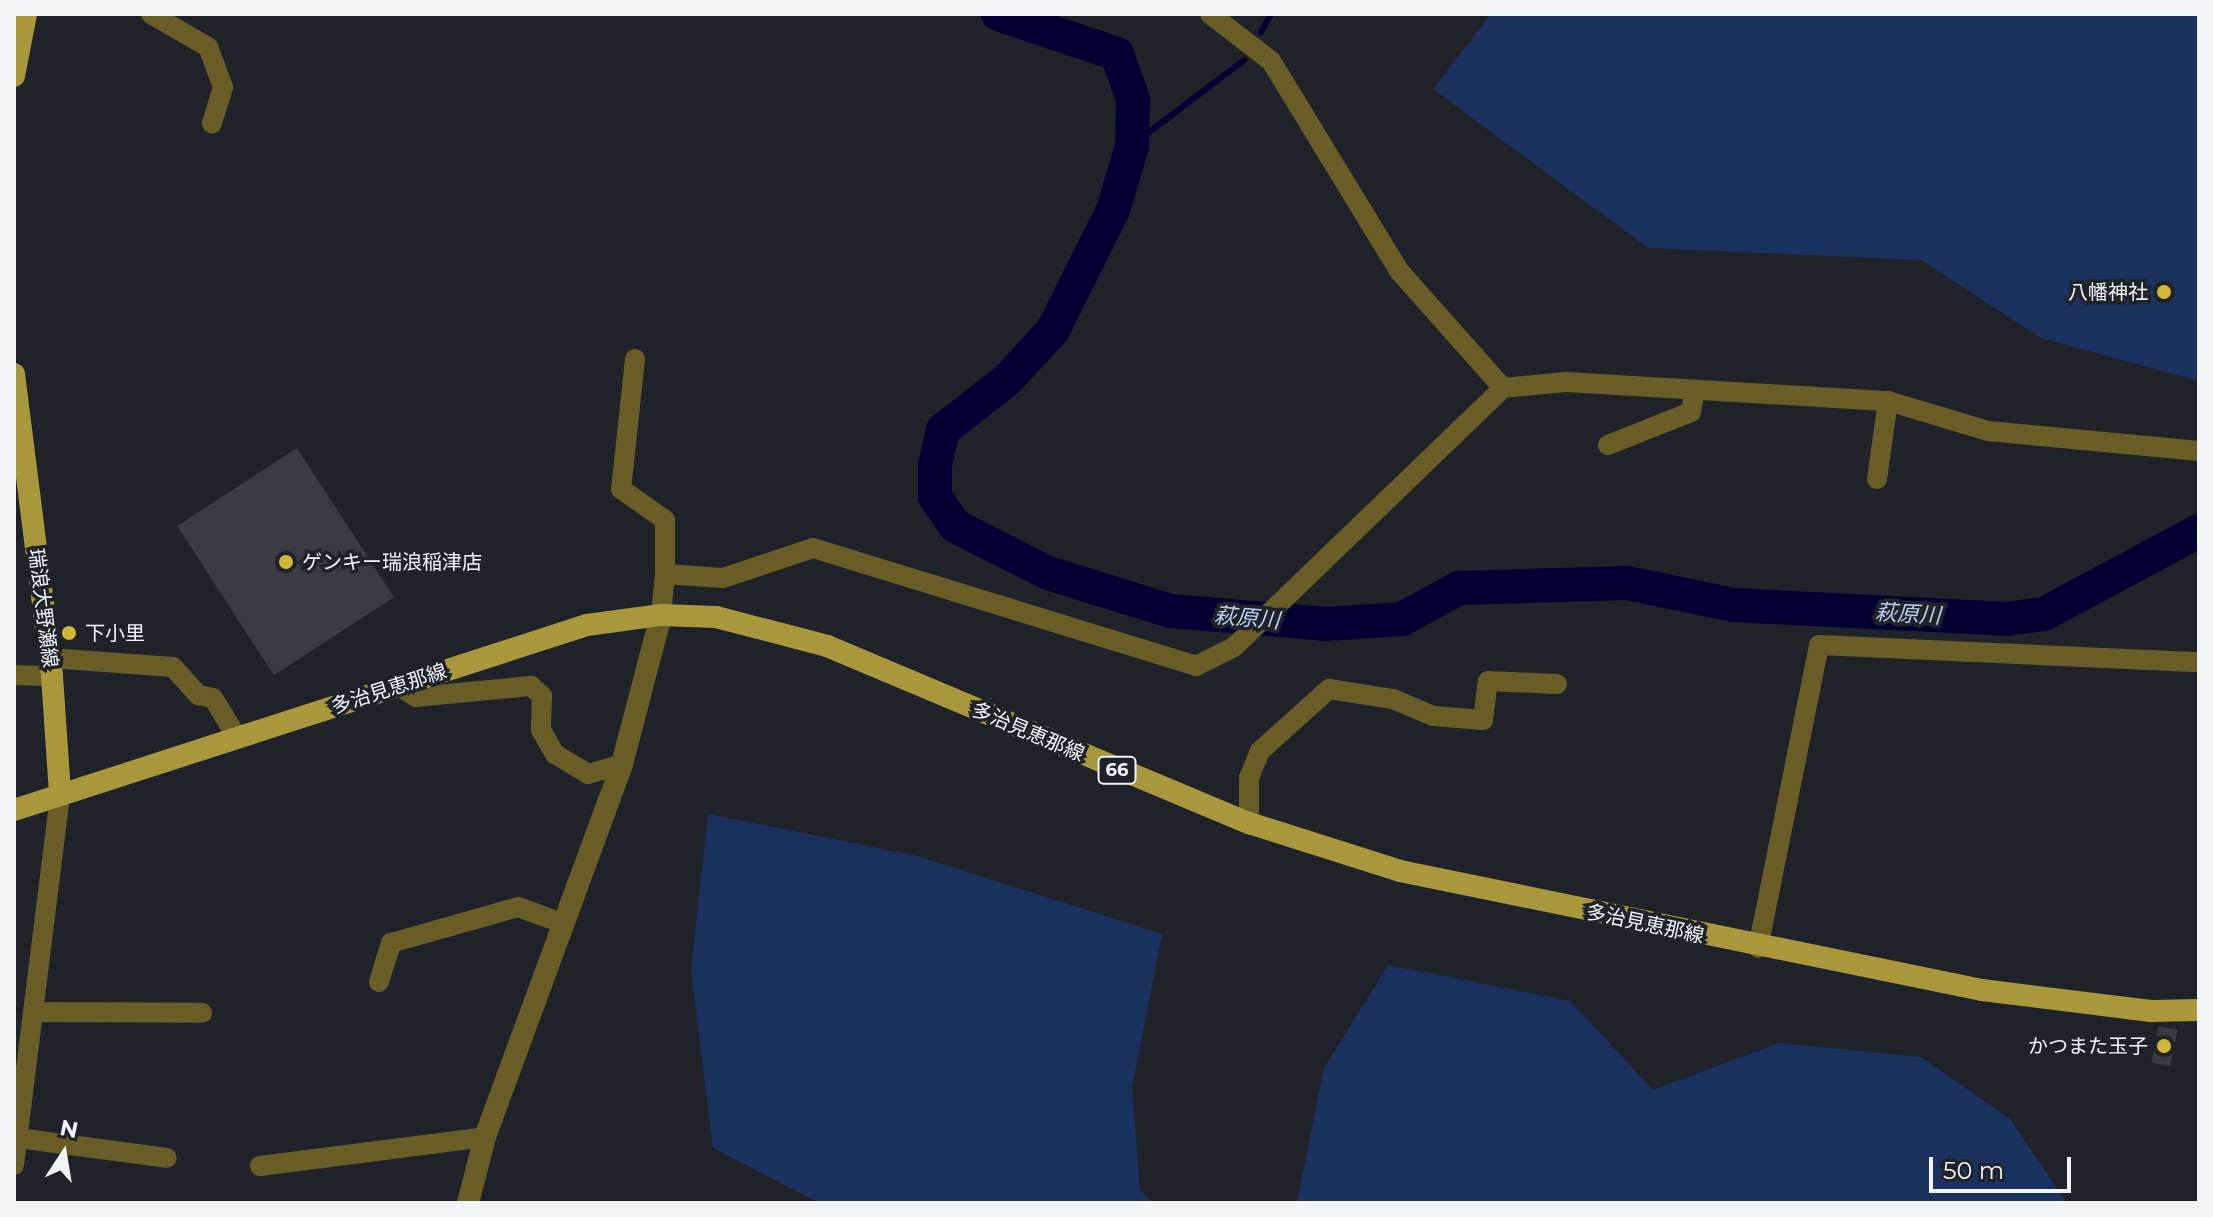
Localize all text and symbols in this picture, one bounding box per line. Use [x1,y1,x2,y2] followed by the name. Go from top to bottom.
[2068,280,2148,304] place label: 八幡神社
[2155,283,2173,301] marker: 八幡神社
[24,547,62,669] street label: 瑞浪大野瀬線
[302,550,482,574] place label: ゲンキー瑞浪稲津店
[277,553,295,571] marker: ゲンキー瑞浪稲津店
[1874,599,1942,629] water label: 萩原川
[1213,602,1281,634] water label: 萩原川
[85,621,145,645] place label: 下小里
[60,624,78,642] marker: 下小里
[328,659,450,719] street label: 多治見恵那線
[968,698,1088,766] street label: 多治見恵那線
[1097,756,1137,784] road number: 66
[1584,900,1706,948] street label: 多治見恵那線
[2028,1034,2148,1058] place label: かつまた玉子
[2155,1037,2173,1055] marker: かつまた玉子
[24,1113,104,1193] north arrow
[58,1114,81,1144] text: N
[1933,1141,2075,1191] scale bar
[1943,1156,2004,1185] text: 50 m

